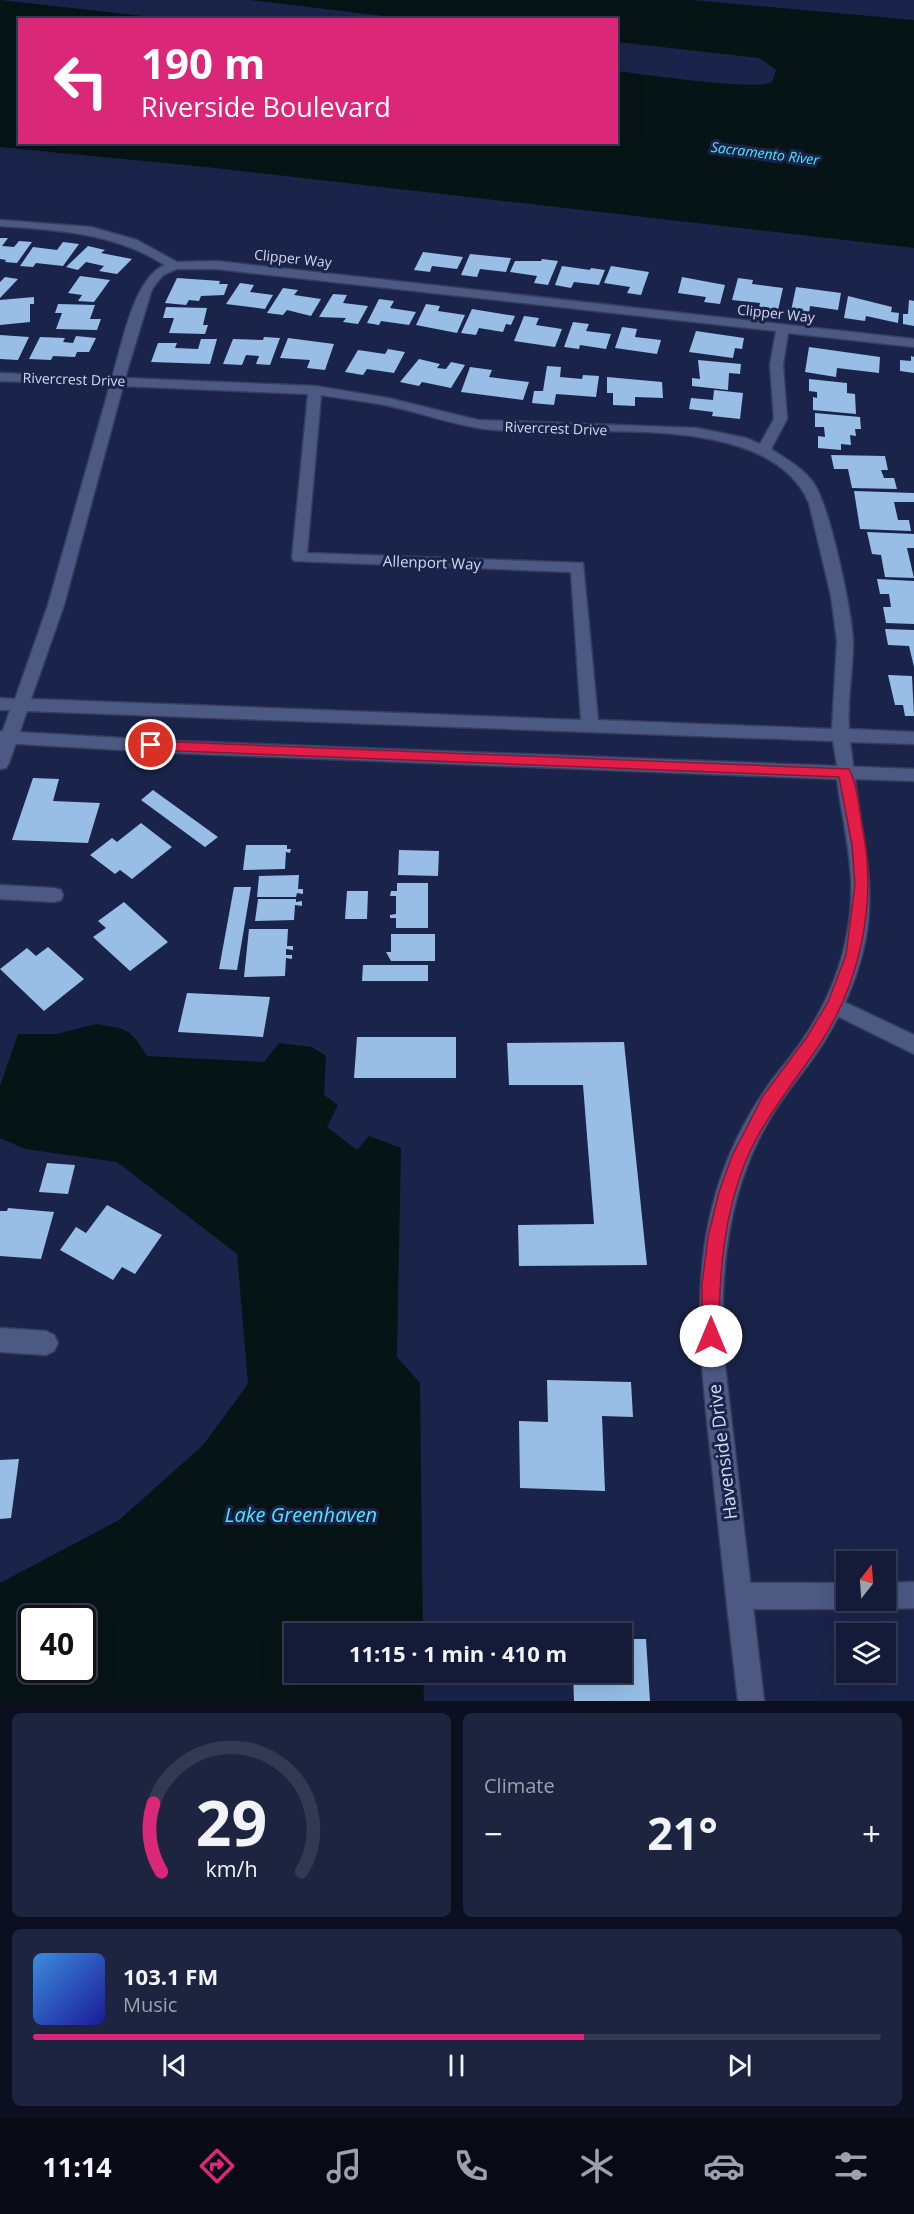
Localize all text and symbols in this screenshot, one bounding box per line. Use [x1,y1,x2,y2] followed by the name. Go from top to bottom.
[141,34,265,91] text: 190 m
[42,42,120,120] icon: left
[141,88,391,125] text: Riverside Boulevard
[710,137,821,169] water label: Sacramento River
[253,244,334,272] street label: Clipper Way
[736,299,817,327] street label: Clipper Way
[22,368,126,390] street label: Rivercrest Drive
[504,417,608,439] street label: Rivercrest Drive
[383,550,482,574] street label: Allenport Way
[125,719,176,770] pin
[134,728,167,761] icon: arrive
[679,1304,743,1368] position arrow
[702,1383,742,1521] street label: Havenside Drive
[225,1501,377,1528] water label: Lake Greenhaven
[836,1551,896,1611] north arrow
[836,1551,896,1683] map controls
[18,1605,96,1683] speed limit sign: 40
[836,1623,896,1683] button: layers
[349,1638,567,1668] text: 11:15 · 1 min · 410 m
[484,1772,555,1799] text: Climate
[196,1779,267,1864] text: 29
[647,1802,718,1863] text: 21°
[484,1811,503,1856] text: −
[862,1811,881,1856] text: +
[205,1854,258,1883] text: km/h
[123,1961,218,1991] text: 103.1 FM
[123,1991,177,2018] text: Music
[158,2049,191,2082] icon: previous
[440,2049,473,2082] icon: pause
[723,2049,756,2082] icon: next
[196,2145,238,2187] icon: directions
[323,2145,365,2187] icon: music
[450,2145,492,2187] icon: phone
[576,2145,618,2187] icon: climate
[703,2145,745,2187] icon: car
[830,2145,872,2187] icon: filters
[42,2148,112,2185] text: 11:14

